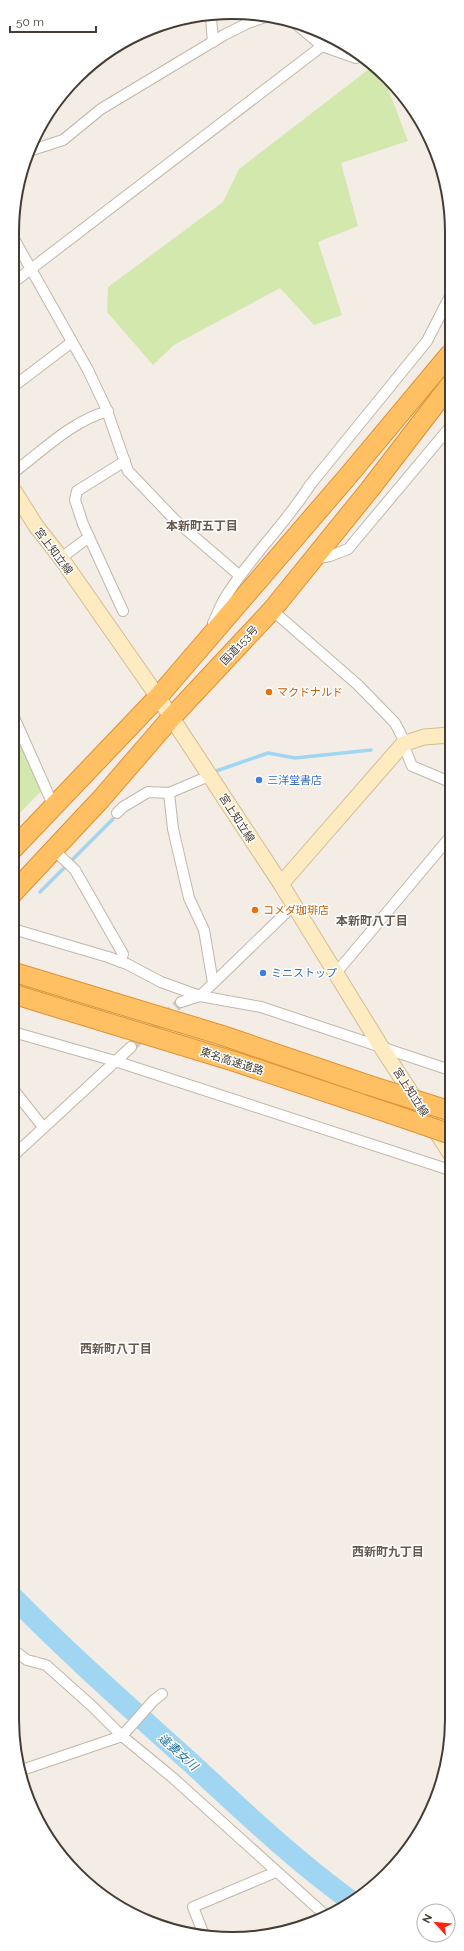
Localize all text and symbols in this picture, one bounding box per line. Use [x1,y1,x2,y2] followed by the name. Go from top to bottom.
[10,8,96,34] scale bar
[16,15,44,29] text: 50 m
[166,519,238,533] district label: 本新町五丁目
[32,525,75,577] street label: 宮上知立線
[218,623,261,668] street label: 国道153号
[277,686,343,699] place label: マクドナルド
[264,687,274,697] marker: マクドナルド
[267,774,322,787] place label: 三洋堂書店
[254,775,264,785] marker: 三洋堂書店
[216,792,257,845] street label: 宮上知立線
[263,904,329,917] place label: コメダ珈琲店
[250,905,260,915] marker: コメダ珈琲店
[336,914,408,928] district label: 本新町八丁目
[271,967,337,980] place label: ミニストップ
[258,968,268,978] marker: ミニストップ
[198,1045,265,1078] street label: 東名高速道路
[390,1066,431,1119] street label: 宮上知立線
[80,1342,152,1356] district label: 西新町八丁目
[352,1545,424,1559] district label: 西新町九丁目
[155,1731,202,1775] water label: 逢妻女川
[416,1903,456,1943] north arrow
[420,1912,435,1925] text: N

